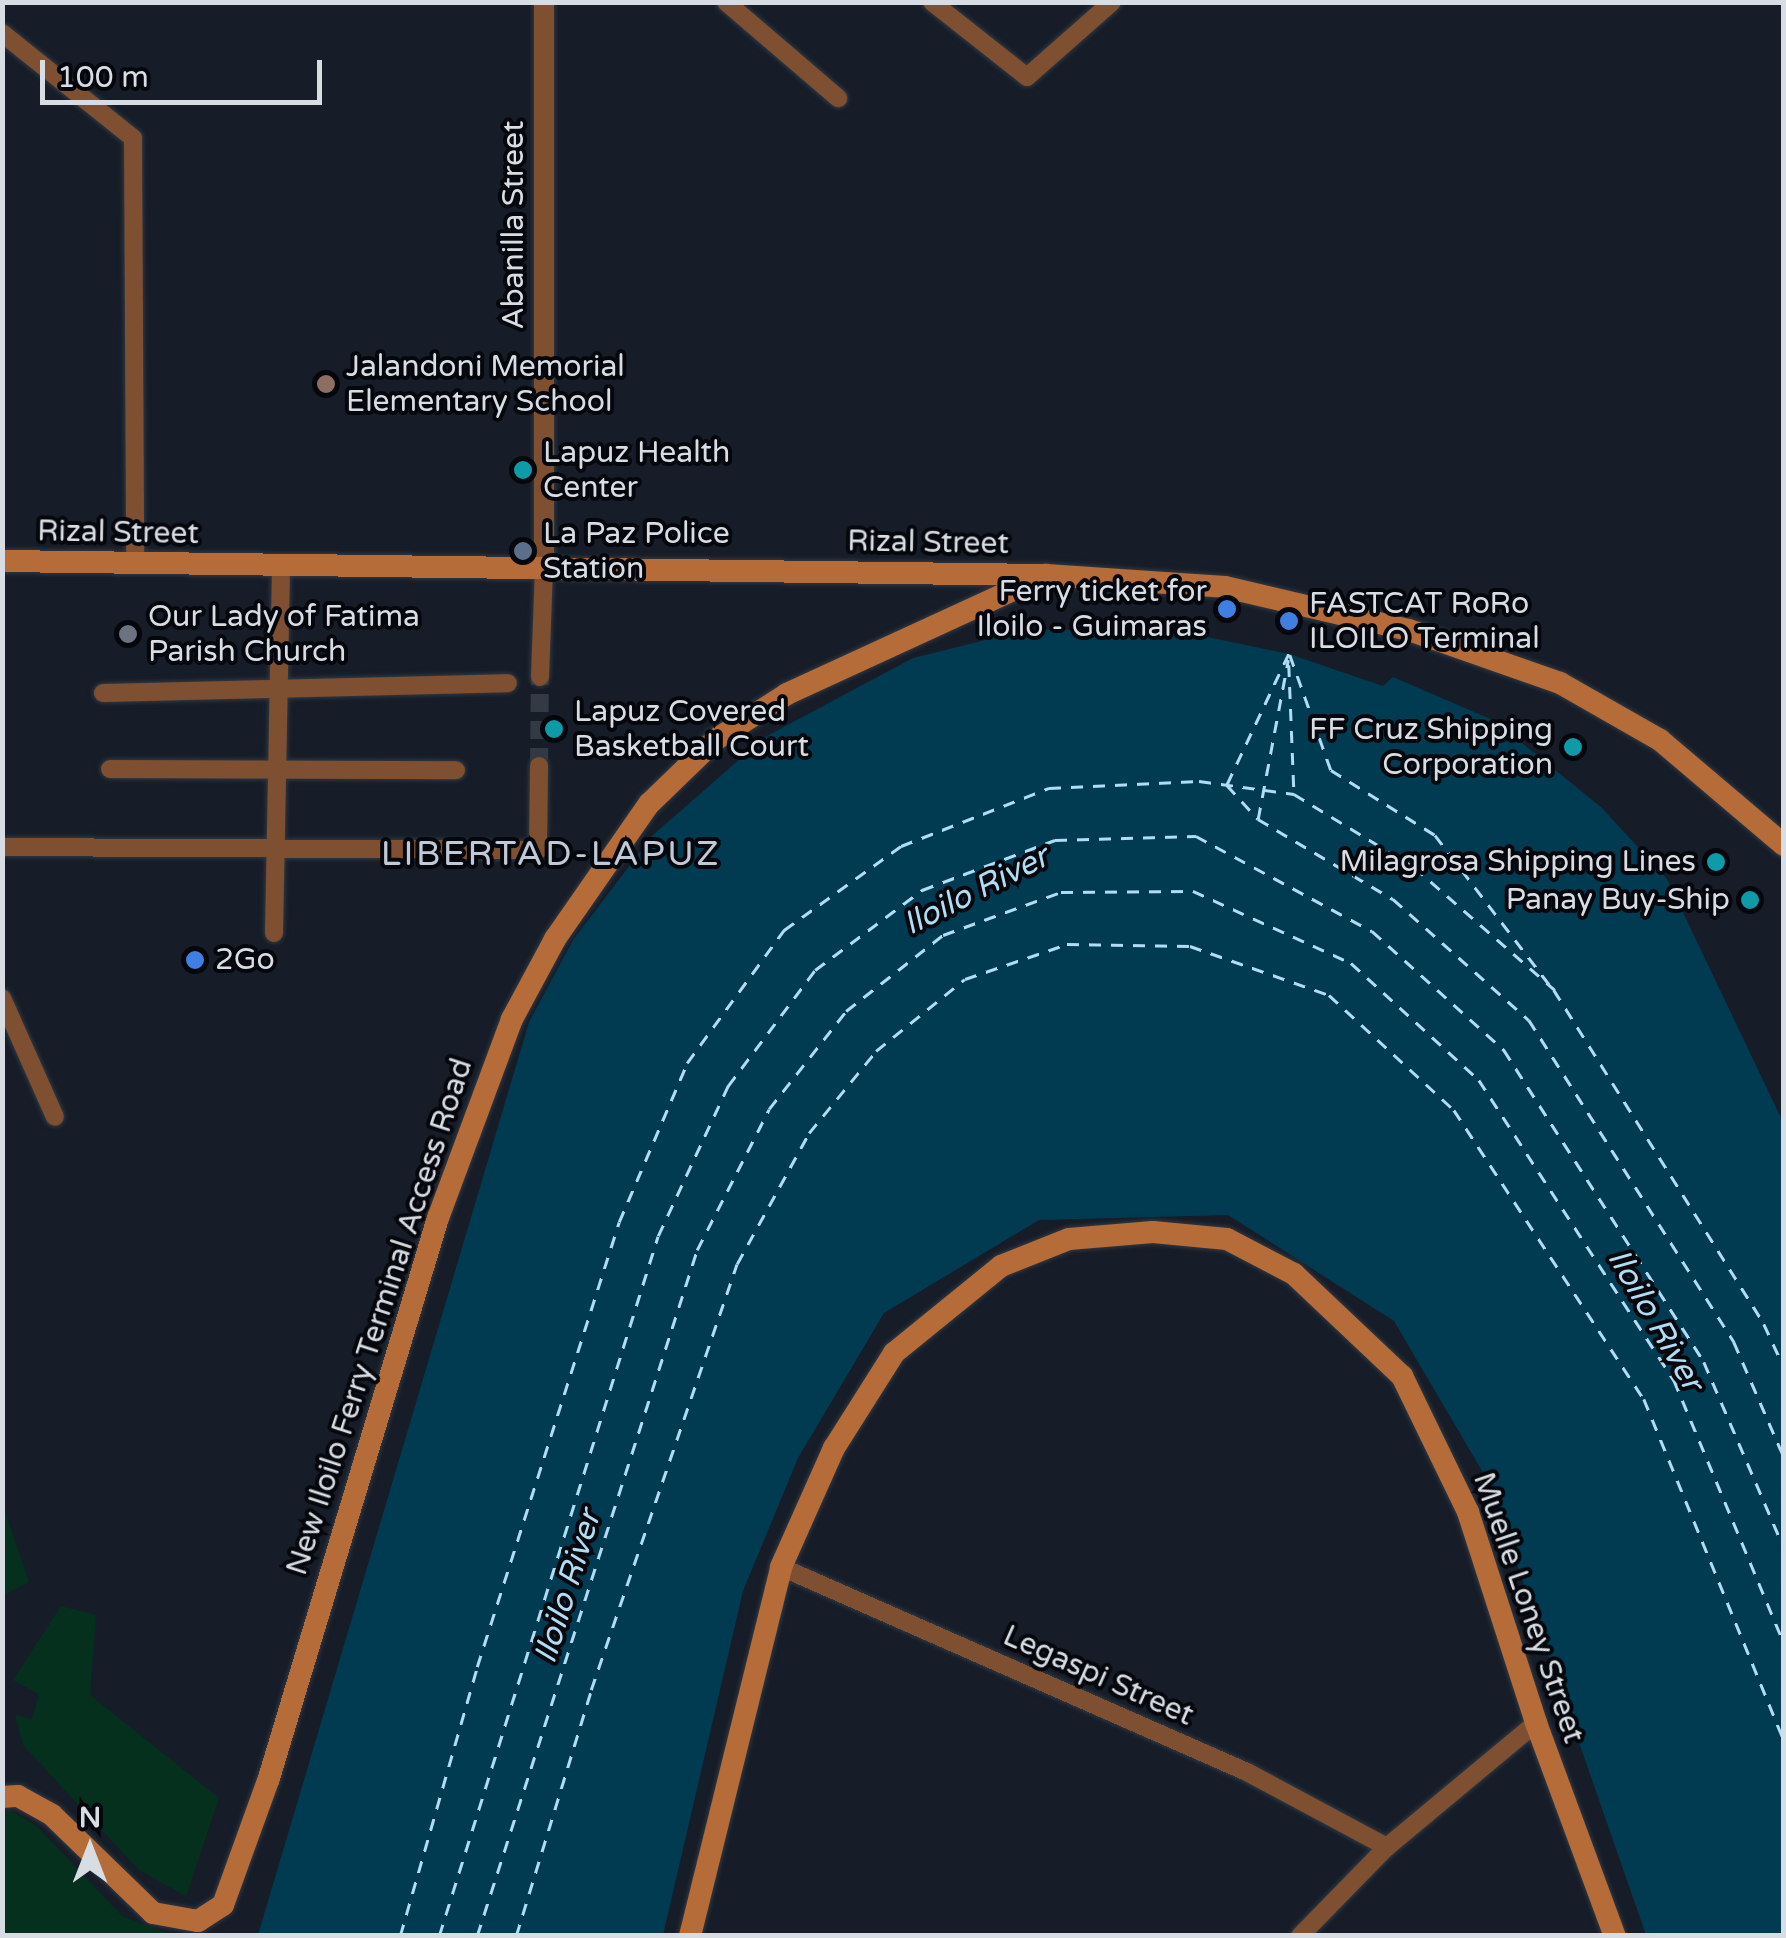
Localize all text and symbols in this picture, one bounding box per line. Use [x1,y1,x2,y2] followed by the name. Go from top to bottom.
[45,40,328,102] scale bar
[57,59,149,96] text: 100 m
[496,120,532,330] street label: Abanilla Street
[346,349,625,420] place label: Jalandoni Memorial Elementary School
[315,373,337,395] marker: Jalandoni Memorial Elementary School
[543,435,730,506] place label: Lapuz Health Center
[512,459,534,481] marker: Lapuz Health Center
[37,514,199,552] street label: Rizal Street
[543,516,730,586] place label: La Paz Police Station
[847,524,1009,562] street label: Rizal Street
[512,540,534,562] marker: La Paz Police Station
[976,574,1207,644] place label: Ferry ticket for Iloilo - Guimaras
[1309,586,1540,656] place label: FASTCAT RoRo ILOILO Terminal
[1216,598,1238,620] marker: Ferry ticket for Iloilo - Guimaras
[148,599,420,670] place label: Our Lady of Fatima Parish Church
[1278,610,1300,632] marker: FASTCAT RoRo ILOILO Terminal
[117,623,139,645] marker: Our Lady of Fatima Parish Church
[574,694,809,764] place label: Lapuz Covered Basketball Court
[1309,712,1553,782] place label: FF Cruz Shipping Corporation
[543,718,565,740] marker: Lapuz Covered Basketball Court
[1562,736,1584,758] marker: FF Cruz Shipping Corporation
[381,833,721,875] district label: LIBERTAD-LAPUZ
[897,838,1055,944] water label: Iloilo River
[1340,844,1696,880] place label: Milagrosa Shipping Lines
[1705,851,1727,873] marker: Milagrosa Shipping Lines
[1506,882,1730,918] place label: Panay Buy-Ship
[1739,889,1761,911] marker: Panay Buy-Ship
[215,942,275,978] place label: 2Go
[184,949,206,971] marker: 2Go
[279,1054,481,1580] street label: New Iloilo Ferry Terminal Access Road
[1599,1242,1711,1398] water label: Iloilo River
[1465,1468,1591,1748] street label: Muelle Loney Street
[527,1506,609,1668] water label: Iloilo River
[997,1618,1199,1734] street label: Legaspi Street
[40,1798,140,1898] north arrow
[79,1801,101,1835] text: N

